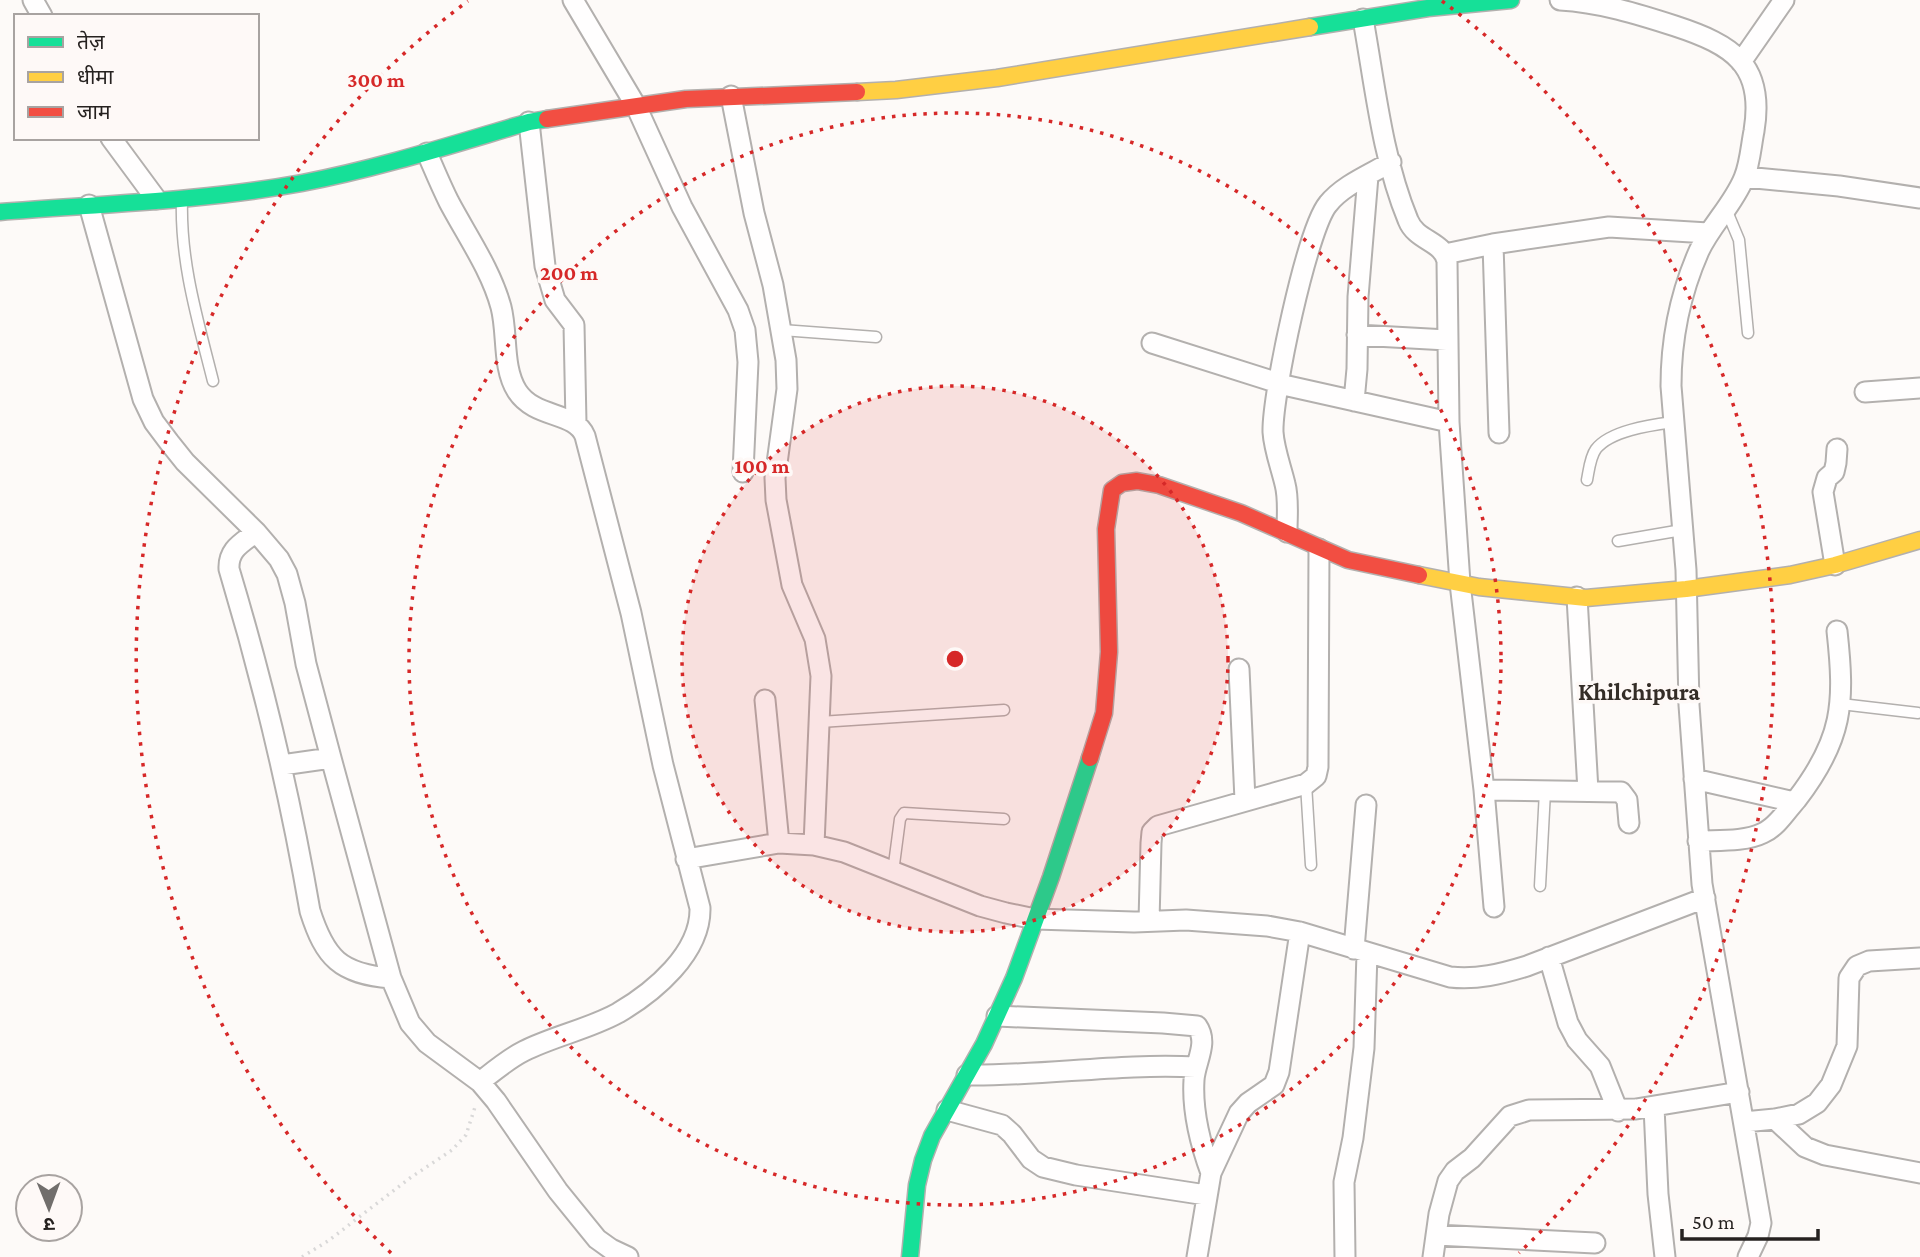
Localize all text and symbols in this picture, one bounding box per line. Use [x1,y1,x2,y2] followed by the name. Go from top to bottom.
[14,14,259,140] legend
[77,30,105,54] text: तेज़
[77,65,114,89] text: धीमा
[347,68,405,92] text: 300 m
[77,100,111,124] text: जाम
[540,261,598,285] text: 200 m
[734,454,790,478] text: 100 m
[943,647,967,671] centre of rings
[1578,678,1700,705] district label: Khilchipura
[14,1173,84,1243] north arrow
[1682,1198,1818,1242] scale bar
[1692,1210,1735,1234] text: 50 m
[43,1214,55,1235] text: उ

